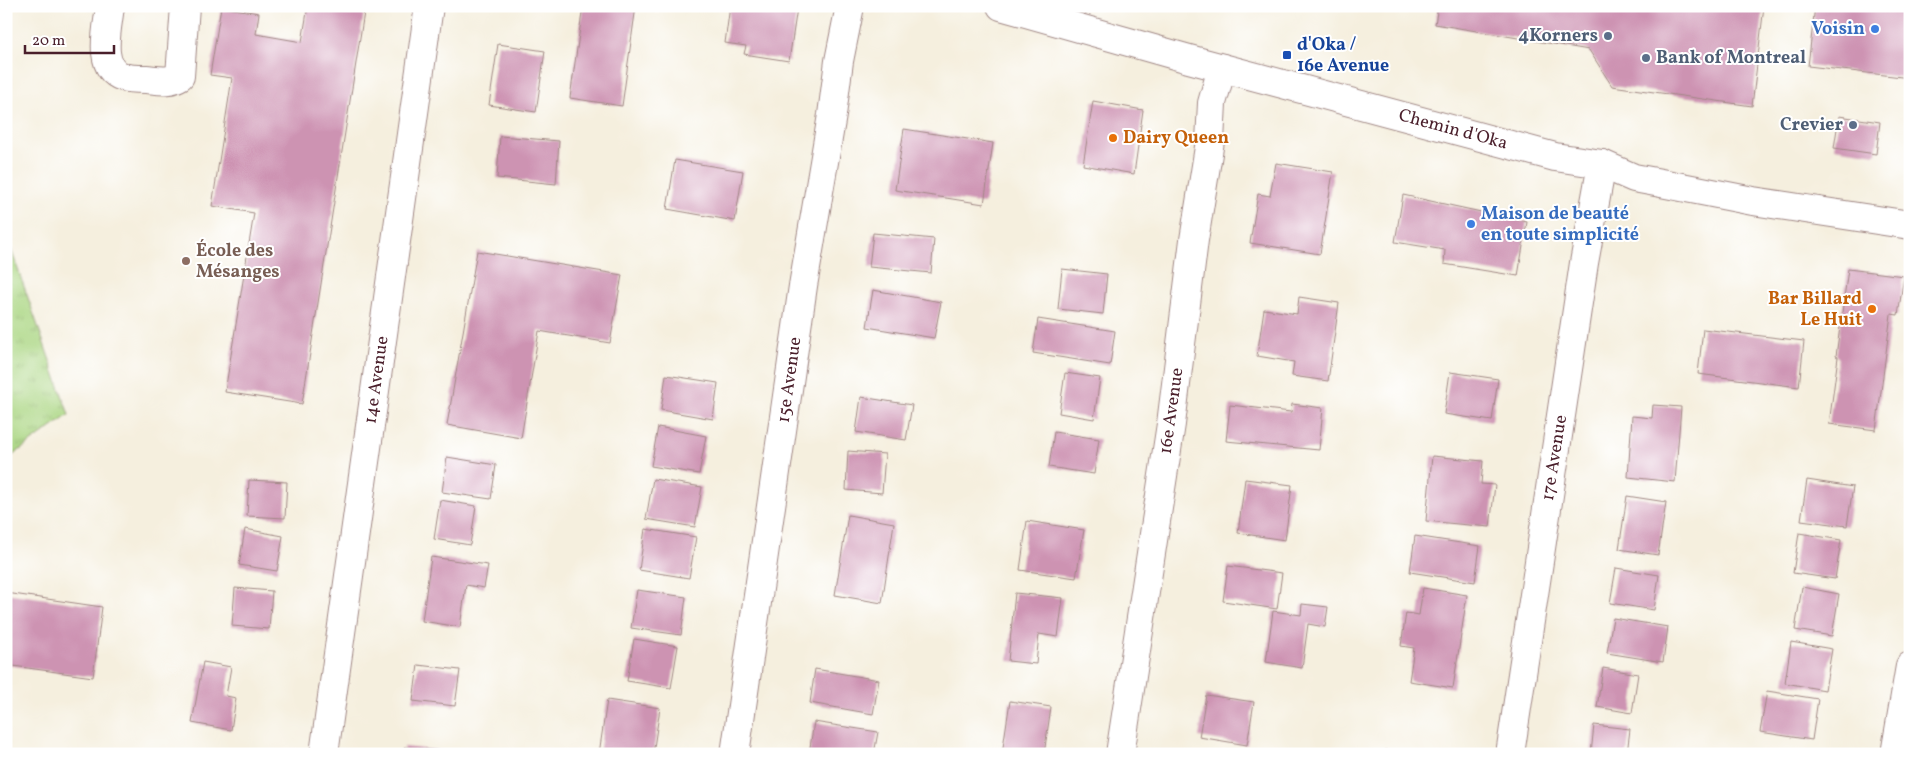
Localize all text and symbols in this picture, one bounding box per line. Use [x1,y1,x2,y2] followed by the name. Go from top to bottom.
[1811,17,1865,42] place label: Voisin
[25,22,114,54] scale bar
[1869,23,1881,35] marker: Voisin
[1518,24,1598,49] place label: 4Korners
[1602,30,1614,42] marker: 4Korners
[32,31,65,52] text: 20 m
[1297,33,1389,79] place label: d'Oka / 16e Avenue
[1656,46,1806,71] place label: Bank of Montreal
[1281,49,1293,61] marker: d'Oka / 16e Avenue
[1640,52,1652,64] marker: Bank of Montreal
[1396,103,1510,157] street label: Chemin d'Oka
[1780,113,1843,138] place label: Crevier
[1847,119,1859,131] marker: Crevier
[1123,126,1229,151] place label: Dairy Queen
[1107,132,1119,144] marker: Dairy Queen
[1481,202,1639,248] place label: Maison de beauté en toute simplicité
[1465,218,1477,230] marker: Maison de beauté en toute simplicité
[196,239,280,285] place label: École des Mésanges
[180,255,192,267] marker: École des Mésanges
[1768,287,1862,333] place label: Bar Billard Le Huit
[1866,303,1878,315] marker: Bar Billard Le Huit
[358,334,396,426] street label: 14e Avenue
[772,335,808,425] street label: 15e Avenue
[1154,366,1190,456] street label: 16e Avenue
[1536,413,1574,503] street label: 17e Avenue

